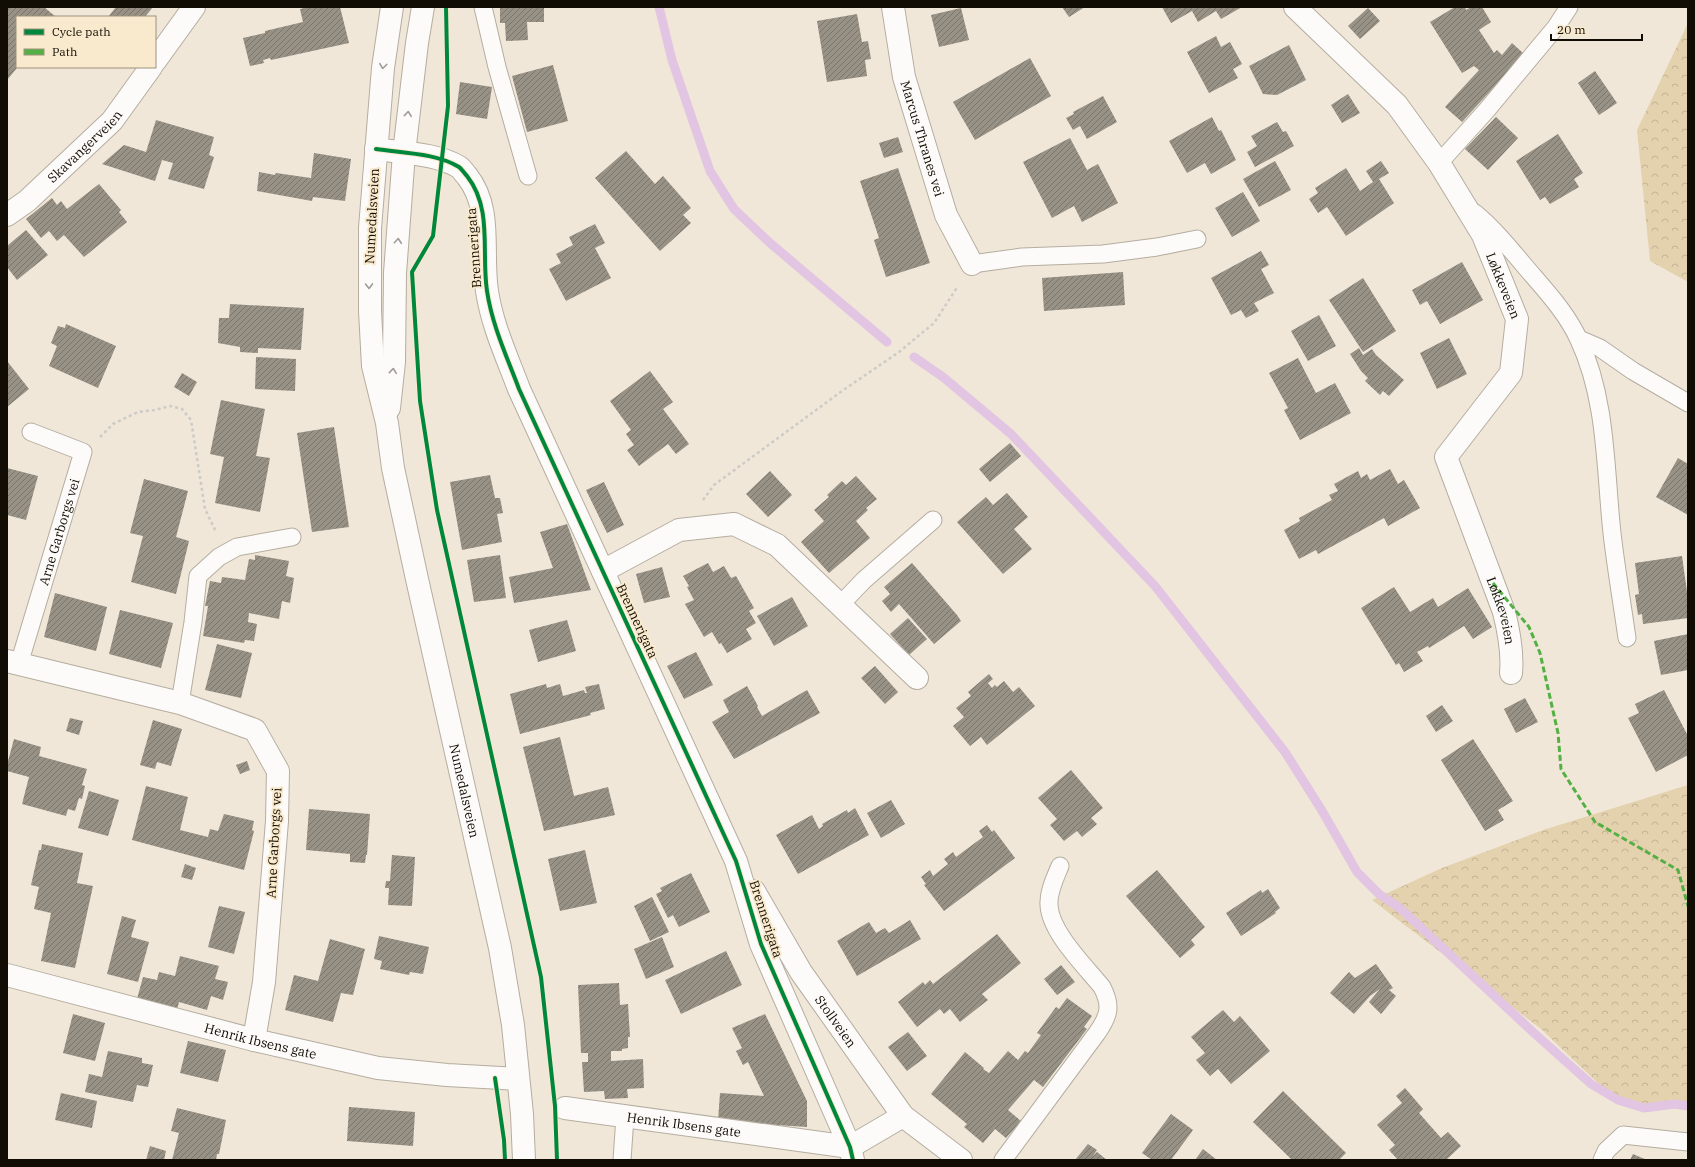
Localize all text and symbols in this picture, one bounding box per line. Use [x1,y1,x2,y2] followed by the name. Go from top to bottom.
[16,16,156,68] legend
[1551,16,1642,42] scale bar
[1557,22,1586,37] text: 20 m
[52,24,111,39] text: Cycle path
[52,44,78,59] text: Path
[379,63,388,69] one-way arrow
[897,78,948,198] street label: Marcus Thranes vei
[44,107,126,186] street label: Skavangerveien
[404,111,413,118] one-way arrow
[361,168,383,264] street label: Numedalsveien
[463,207,485,289] street label: Brennerigata
[393,238,402,244] one-way arrow
[1482,250,1525,321] street label: Løkkeveien
[365,283,373,289] one-way arrow
[388,368,397,374] one-way arrow
[35,476,83,587] street label: Arne Garborgs vei
[1483,574,1519,646] street label: Løkkeveien
[612,581,662,661] street label: Brennerigata
[446,742,483,839] street label: Numedalsveien
[263,787,285,899] street label: Arne Garborgs vei
[745,878,787,960] street label: Brennerigata
[811,992,860,1051] street label: Stollveien
[203,1019,318,1062] street label: Henrik Ibsens gate
[626,1108,742,1140] street label: Henrik Ibsens gate

